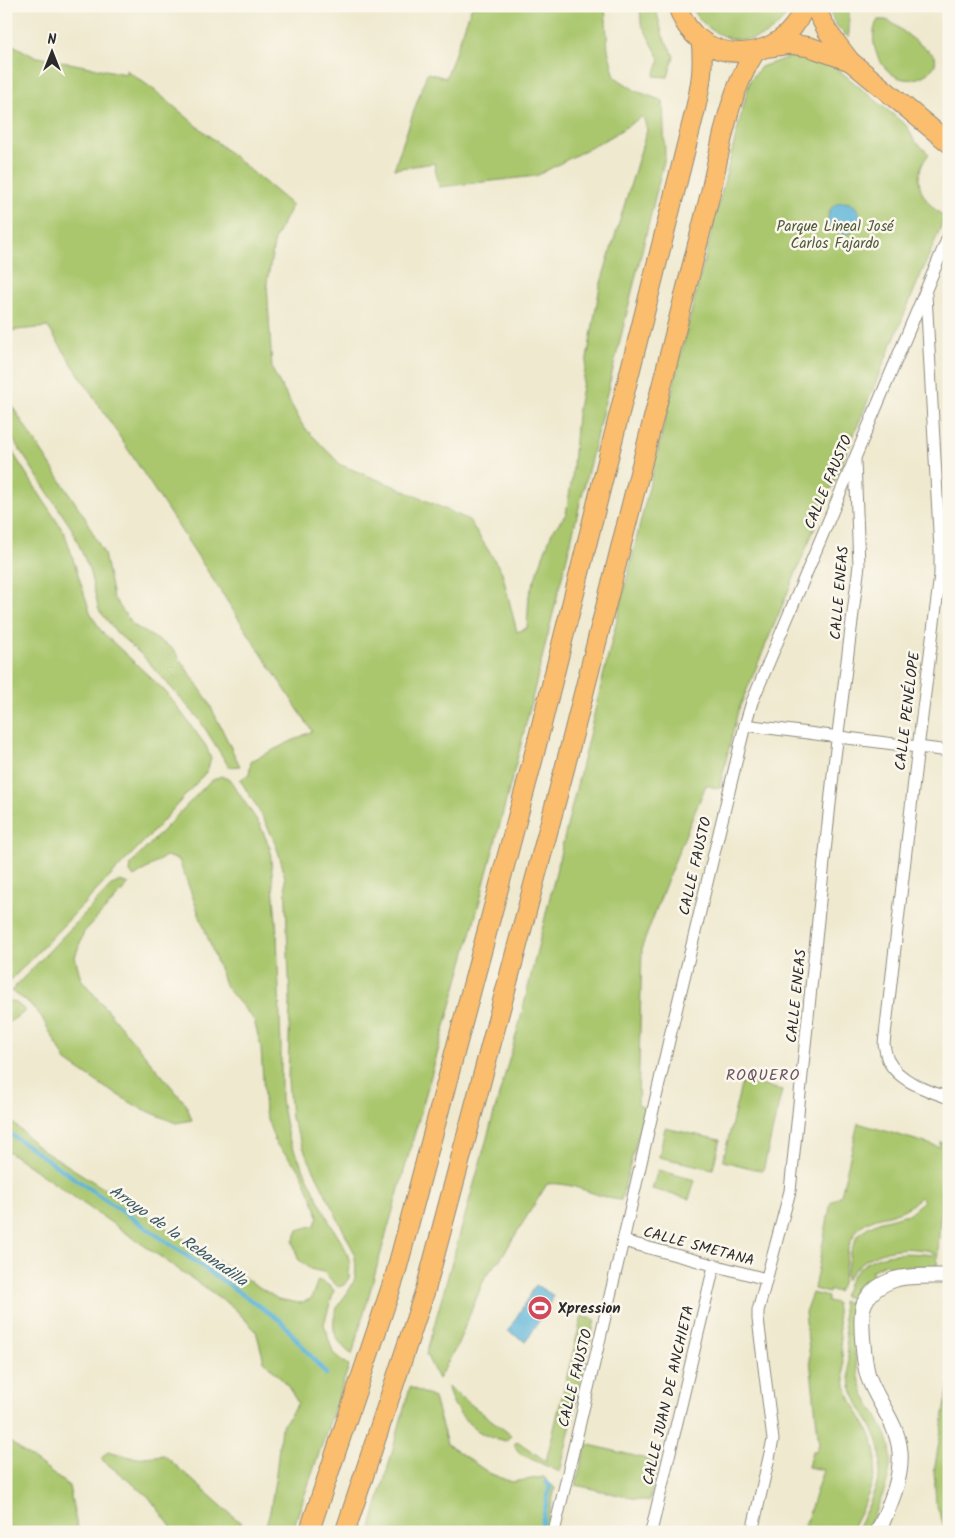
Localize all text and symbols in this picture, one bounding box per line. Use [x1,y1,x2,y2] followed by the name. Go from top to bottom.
[28,28,78,78] north arrow
[48,29,57,51] text: N
[776,215,895,256] park label: Parque Lineal José Carlos Fajardo
[798,431,860,533] street label: CALLE FAUSTO
[824,545,856,641] street label: CALLE ENEAS
[889,649,927,772] street label: CALLE PENÉLOPE
[673,815,719,918] street label: CALLE FAUSTO
[780,948,814,1044] street label: CALLE ENEAS
[726,1063,800,1088] district label: ROQUERO
[104,1179,254,1294] water label: Arroyo de la Rebanadilla
[640,1221,757,1273] street label: CALLE SMETANA
[527,1295,553,1321] sports icon: Xpression
[557,1297,621,1321] place label: Xpression
[637,1303,701,1488] street label: CALLE JUAN DE ANCHIETA
[552,1327,600,1430] street label: CALLE FAUSTO

